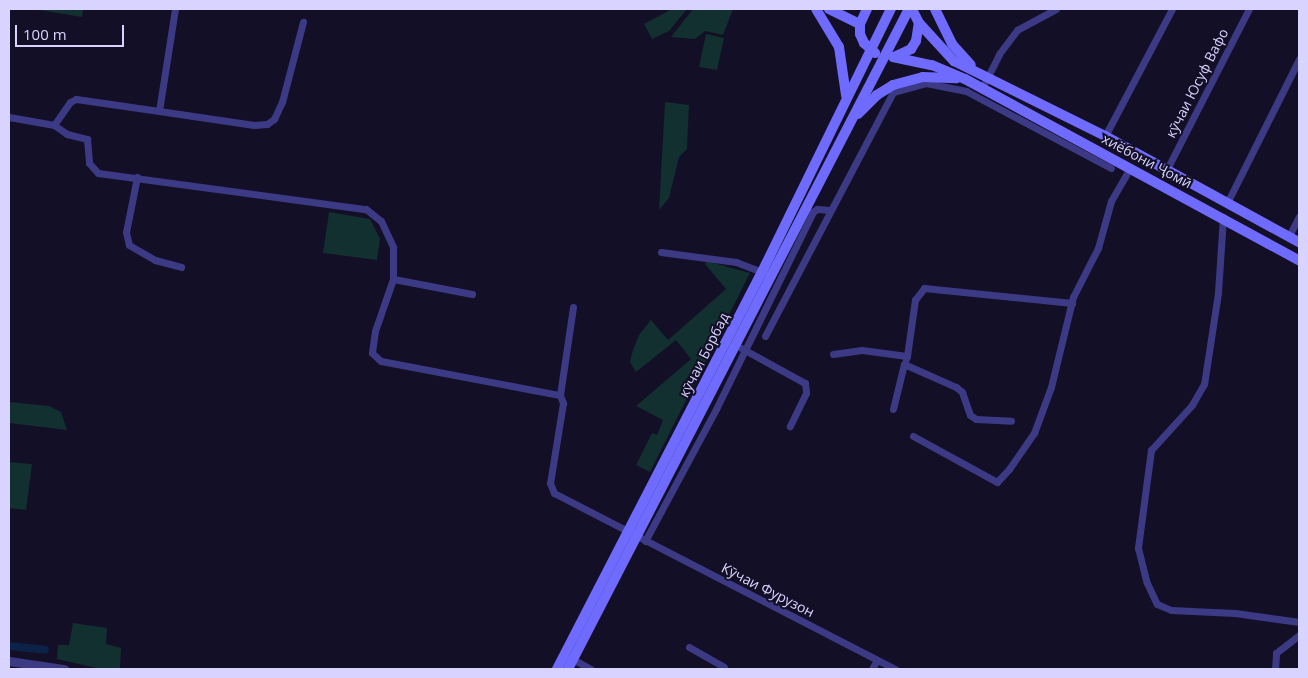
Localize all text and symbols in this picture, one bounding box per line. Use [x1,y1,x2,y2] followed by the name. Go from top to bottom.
[18,15,126,47] scale bar
[23,24,67,44] text: 100 m
[1162,26,1232,140] street label: кӯчаи Юсуф Вафо
[1099,130,1195,192] street label: хиёбони Ҷомӣ
[675,310,733,400] street label: кӯчаи Борбад
[719,559,817,621] street label: Кӯчаи Фурузон

